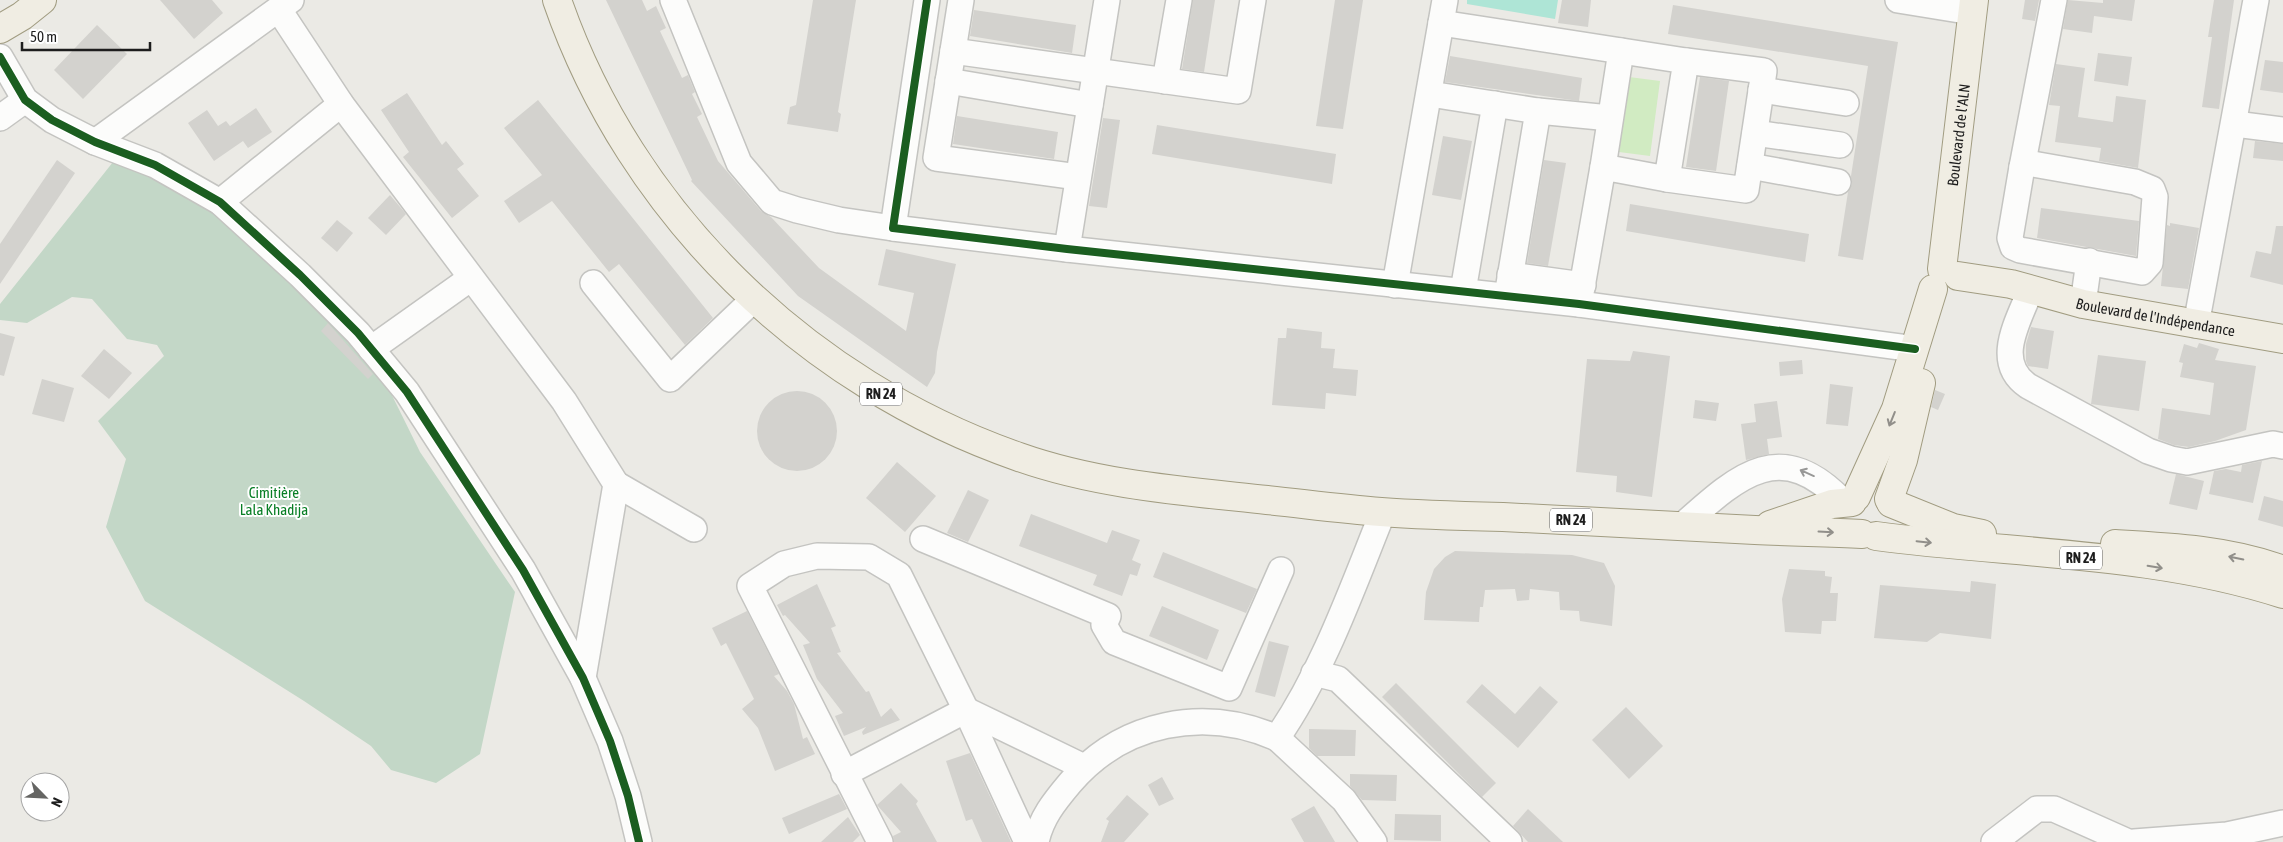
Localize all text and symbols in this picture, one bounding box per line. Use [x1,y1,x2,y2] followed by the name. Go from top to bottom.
[22,20,150,52] scale bar
[30,28,57,45] text: 50 m
[1943,83,1972,187] street label: Boulevard de l'ALN
[2074,294,2237,339] street label: Boulevard de l'Indépendance
[860,382,902,406] road number: RN 24
[1887,411,1896,426] one-way arrow
[1800,467,1815,477] one-way arrow
[240,484,308,518] park label: Cimitière Lala Khadija
[1550,508,1592,532] road number: RN 24
[1818,527,1834,536] one-way arrow
[1916,537,1932,547] one-way arrow
[2060,546,2102,570] road number: RN 24
[2228,553,2244,562] one-way arrow
[2147,562,2163,572] one-way arrow
[20,772,70,822] north arrow
[48,795,66,809] text: N

